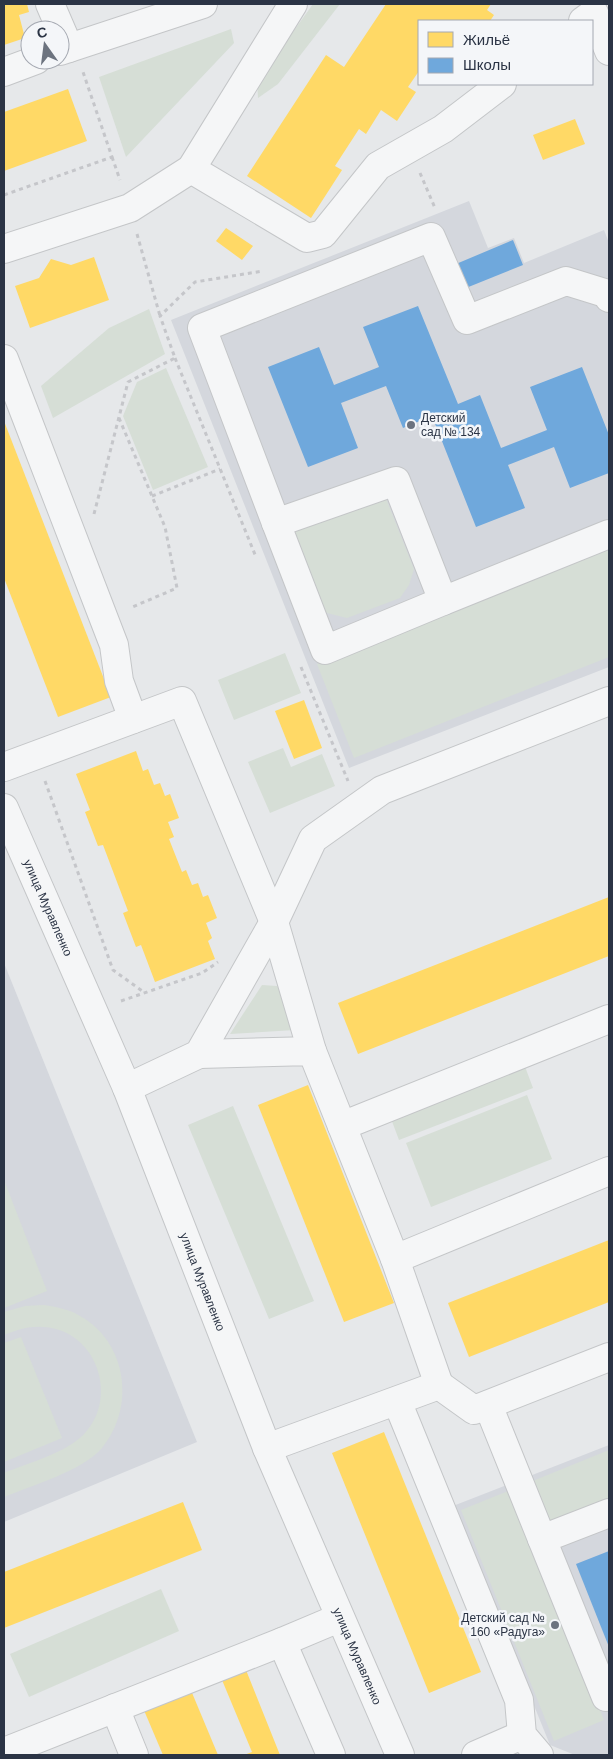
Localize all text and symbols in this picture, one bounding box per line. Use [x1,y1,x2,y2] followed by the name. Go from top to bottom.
[20,20,70,70] north arrow
[418,20,593,85] legend
[35,23,49,41] text: С
[463,31,510,48] text: Жильё
[463,56,511,73] text: Школы
[421,411,481,439] place label: Детский сад № 134
[405,419,417,431] marker: Детский сад № 134
[20,857,75,959] street label: улица Муравленко
[177,1231,228,1333] street label: улица Муравленко
[330,1606,384,1707] street label: улица Муравленко
[461,1611,545,1639] place label: Детский сад № 160 «Радуга»
[549,1619,561,1631] marker: Детский сад № 160 «Радуга»

